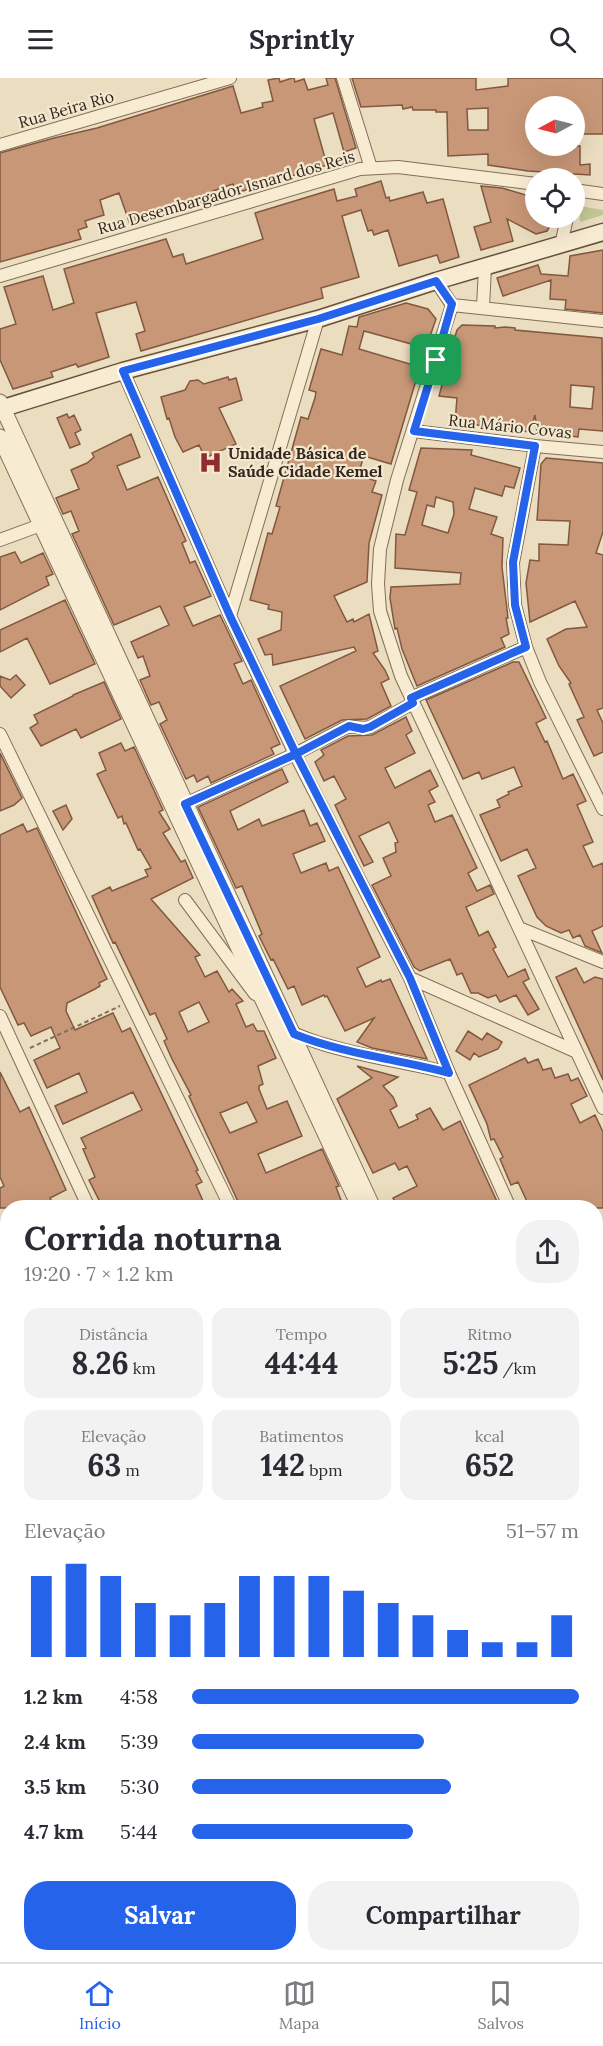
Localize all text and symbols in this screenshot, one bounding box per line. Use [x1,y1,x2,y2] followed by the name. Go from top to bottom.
[249,22,354,56] text: Sprintly
[24,23,57,56] icon: menu
[546,23,579,56] icon: search
[16,86,116,132] street label: Rua Beira Rio
[525,96,585,156] north arrow
[525,96,585,228] map controls
[95,146,357,238] street label: Rua Desembargador Isnard dos Reis
[525,168,585,228] button: locate
[410,334,461,385] pin
[419,343,452,376] icon: arrive
[447,410,573,442] street label: Rua Mário Covas
[228,443,383,481] place label: Unidade Básica de Saúde Cidade Kemel
[197,449,223,475] hospital icon: Unidade Básica de Saúde Cidade Kemel
[24,1217,281,1259] text: Corrida noturna
[516,1220,579,1283] button: share
[24,1261,174,1286] text: 19:20 · 7 × 1.2 km
[79,1324,148,1344] text: Distância
[276,1324,327,1344] text: Tempo
[467,1324,512,1344] text: Ritmo
[71,1344,129,1382] text: 8.26
[265,1344,338,1382] text: 44:44
[442,1344,498,1382] text: 5:25
[129,1358,156,1378] text: km
[498,1358,537,1378] text: /km
[81,1426,146,1446] text: Elevação
[259,1426,344,1446] text: Batimentos
[475,1426,504,1446] text: kcal
[87,1446,121,1484] text: 63
[261,1446,305,1484] text: 142
[465,1446,514,1484] text: 652
[121,1460,140,1480] text: m
[305,1460,342,1480] text: bpm
[24,1518,105,1543] text: Elevação
[506,1518,579,1543] text: 51–57 m
[24,1684,83,1709] text: 1.2 km
[120,1684,158,1709] text: 4:58
[24,1729,86,1754] text: 2.4 km
[120,1729,159,1754] text: 5:39
[24,1774,86,1799] text: 3.5 km
[120,1774,159,1799] text: 5:30
[24,1819,84,1844] text: 4.7 km
[120,1819,158,1844] text: 5:44
[24,1881,296,1950] button: Salvar
[308,1881,579,1950] button: Compartilhar
[79,1977,121,2033] tab: Início
[279,1977,320,2033] tab: Mapa
[478,1977,524,2033] tab: Salvos

